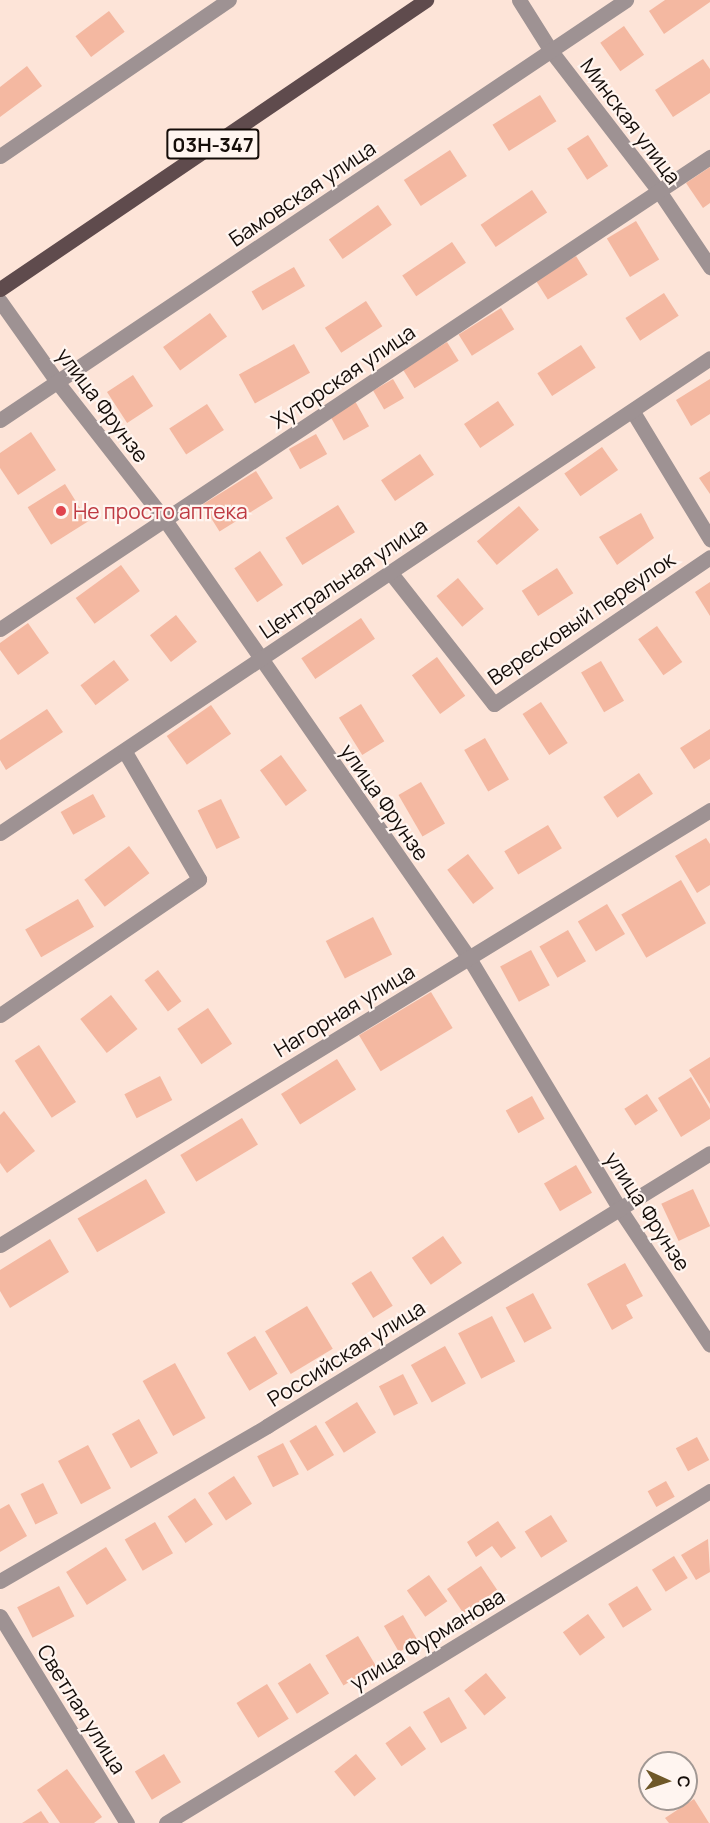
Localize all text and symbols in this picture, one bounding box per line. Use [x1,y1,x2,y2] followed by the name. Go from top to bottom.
[576,53,686,189] street label: Минская улица
[165,127,261,161] road number: 03Н-347
[224,135,380,251] street label: Бамовская улица
[266,319,420,433] street label: Хуторская улица
[52,343,154,467] street label: улица Фрунзе
[73,498,248,524] place label: Не просто аптека
[54,504,68,518] marker: Не просто аптека
[254,513,432,643] street label: Центральная улица
[483,546,679,690] street label: Вересковый переулок
[335,739,435,865] street label: улица Фрунзе
[269,958,419,1062] street label: Нагорная улица
[600,1147,696,1275] street label: улица Фрунзе
[263,1294,429,1412] street label: Российская улица
[345,1583,509,1695] street label: улица Фурманова
[32,1640,132,1778] street label: Светлая улица
[638,1751,698,1811] north arrow
[673,1775,695,1788] text: С

